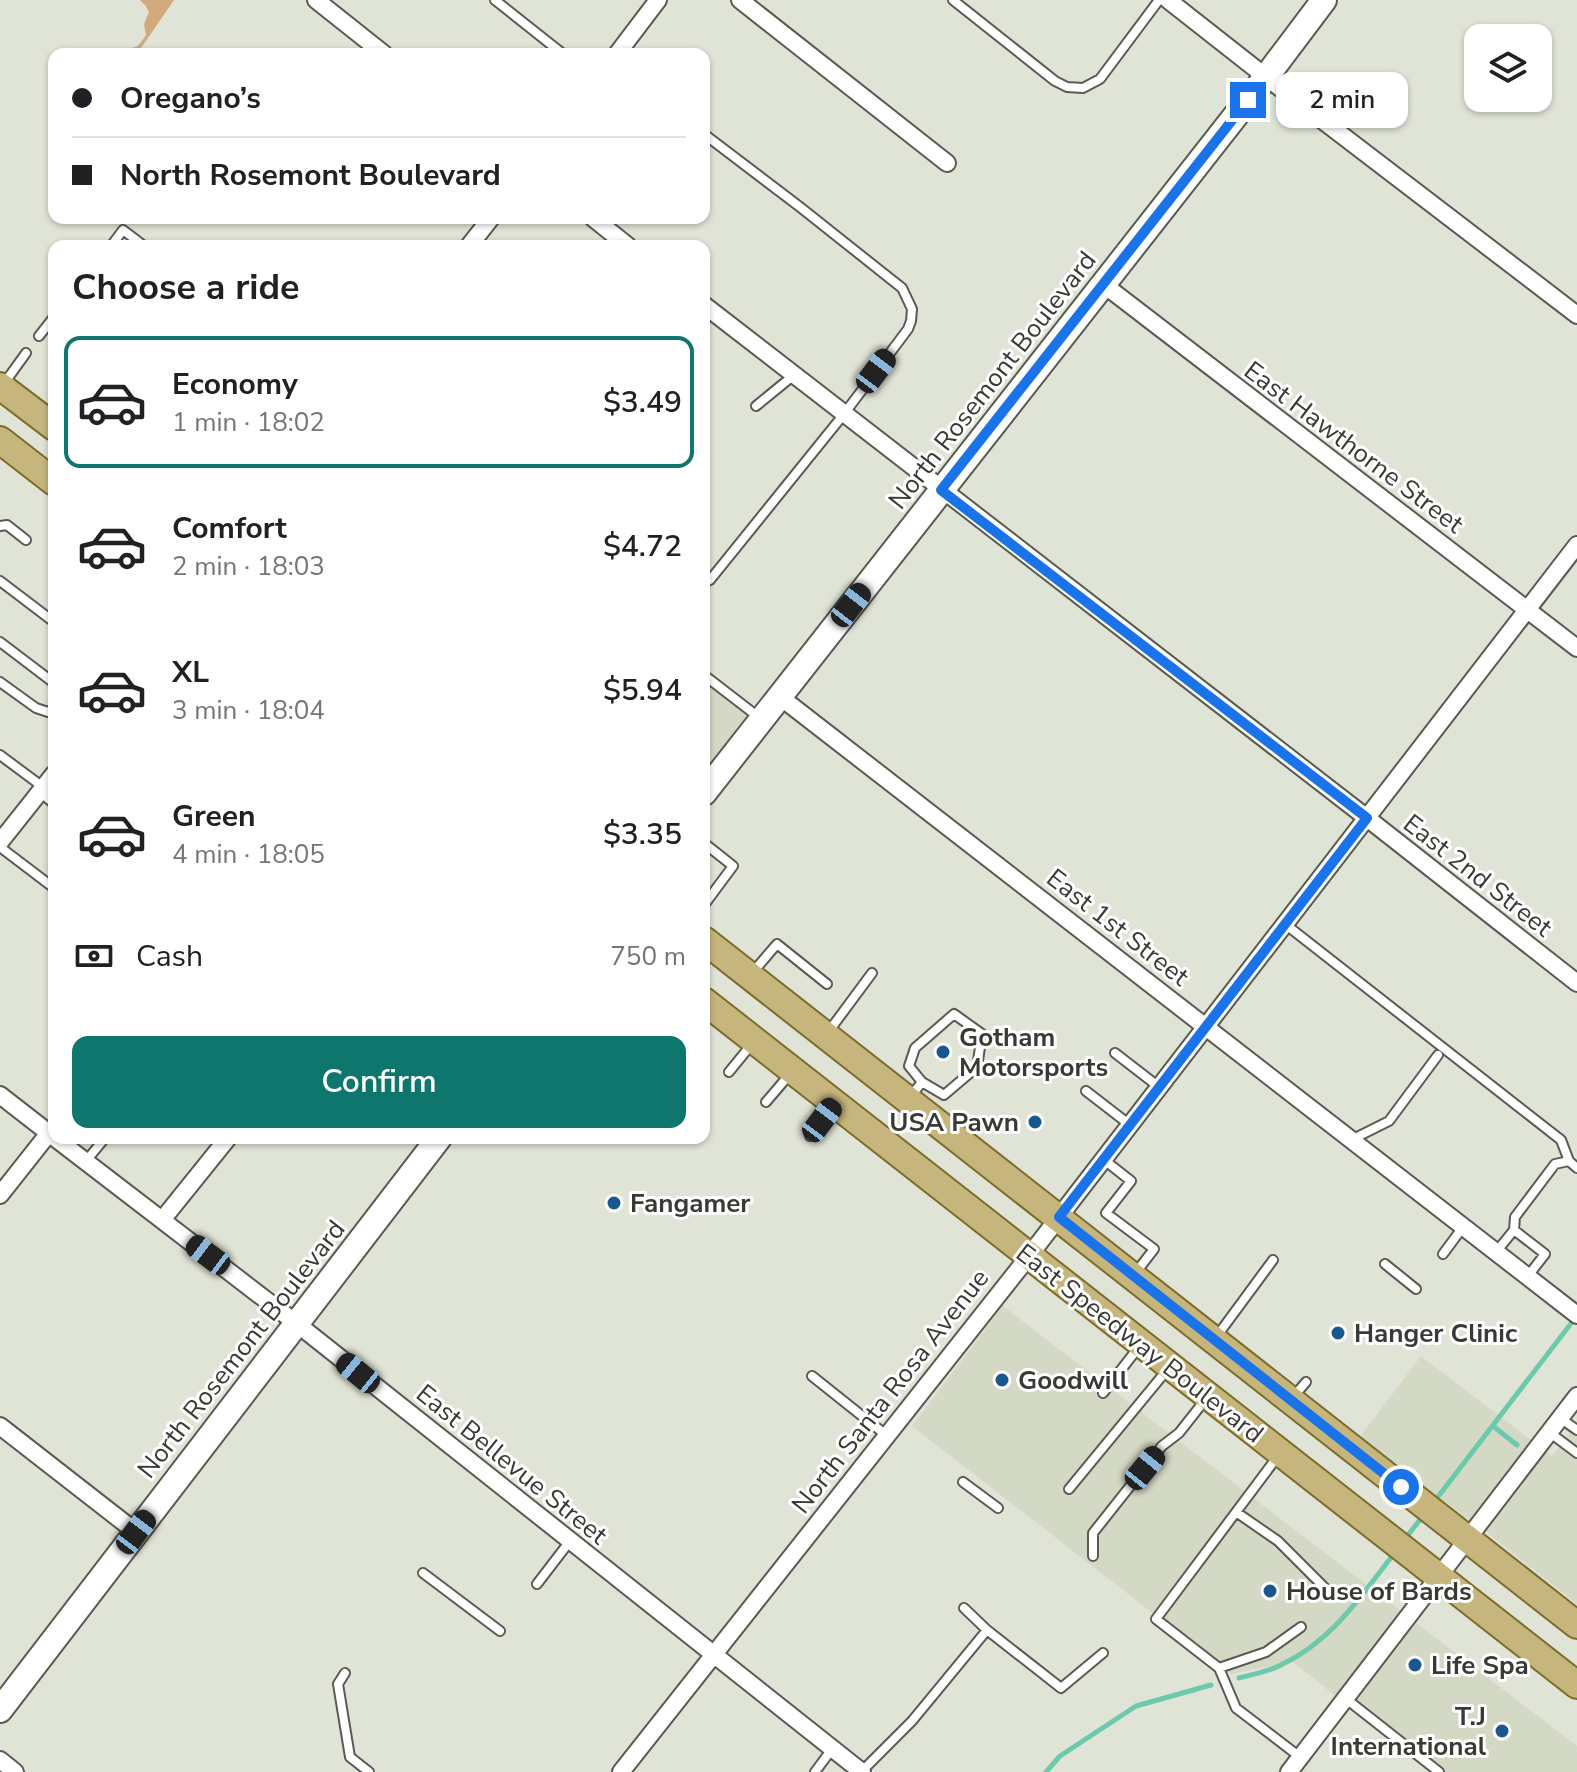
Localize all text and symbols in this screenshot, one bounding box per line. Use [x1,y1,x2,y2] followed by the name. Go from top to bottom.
[1464,24,1552,112] map controls
[1464,24,1552,112] button: layers
[1276,72,1408,128] callout: 2 min
[120,78,261,119] text: Oregano’s
[1230,82,1266,118] route end
[1309,82,1375,117] text: 2 min
[120,155,501,196] text: North Rosemont Boulevard
[881,244,1104,517] street label: North Rosemont Boulevard
[72,263,300,312] text: Choose a ride
[852,345,900,397] car
[1237,353,1471,542] street label: East Hawthorne Street
[172,364,298,405] text: Economy
[76,366,148,438] icon: car
[603,382,682,423] text: $3.49
[172,405,325,440] text: 1 min · 18:02
[172,508,287,549] text: Comfort
[76,510,148,582] icon: car
[603,526,682,567] text: $4.72
[172,549,325,584] text: 2 min · 18:03
[827,579,875,631] car
[172,652,209,693] text: XL
[76,654,148,726] icon: car
[603,670,682,711] text: $5.94
[172,693,325,728] text: 3 min · 18:04
[172,796,256,837] text: Green
[76,798,148,870] icon: car
[1396,806,1560,945] street label: East 2nd Street
[603,814,682,855] text: $3.35
[172,837,325,872] text: 4 min · 18:05
[1039,861,1197,995] street label: East 1st Street
[72,934,116,978] icon: cash
[136,936,203,977] text: Cash
[610,939,686,974] text: 750 m
[959,1020,1108,1085] place label: Gotham Motorsports
[72,1036,686,1128] button: Confirm
[934,1043,952,1061] marker: Gotham Motorsports
[798,1094,846,1146] car
[889,1105,1019,1140] place label: USA Pawn
[1026,1113,1044,1131] marker: USA Pawn
[630,1186,751,1221] place label: Fangamer
[605,1194,623,1212] marker: Fangamer
[130,1213,353,1486] street label: North Rosemont Boulevard
[182,1231,234,1279] car
[1009,1236,1271,1451] street label: East Speedway Boulevard
[784,1262,997,1521] street label: North Santa Rosa Avenue
[1354,1316,1517,1351] place label: Hanger Clinic
[1329,1324,1347,1342] marker: Hanger Clinic
[332,1349,384,1397] car
[1018,1363,1129,1398] place label: Goodwill
[993,1371,1011,1389] marker: Goodwill
[409,1376,615,1553] street label: East Bellevue Street
[1121,1442,1169,1494] car
[1383,1469,1419,1505] route start
[112,1506,160,1558] car
[1286,1574,1472,1609] place label: House of Bards
[1261,1582,1279,1600] marker: House of Bards
[1431,1648,1529,1683] place label: Life Spa
[1406,1656,1424,1674] marker: Life Spa
[1331,1699,1487,1764] place label: T.J International
[1493,1722,1511,1740] marker: T.J International

